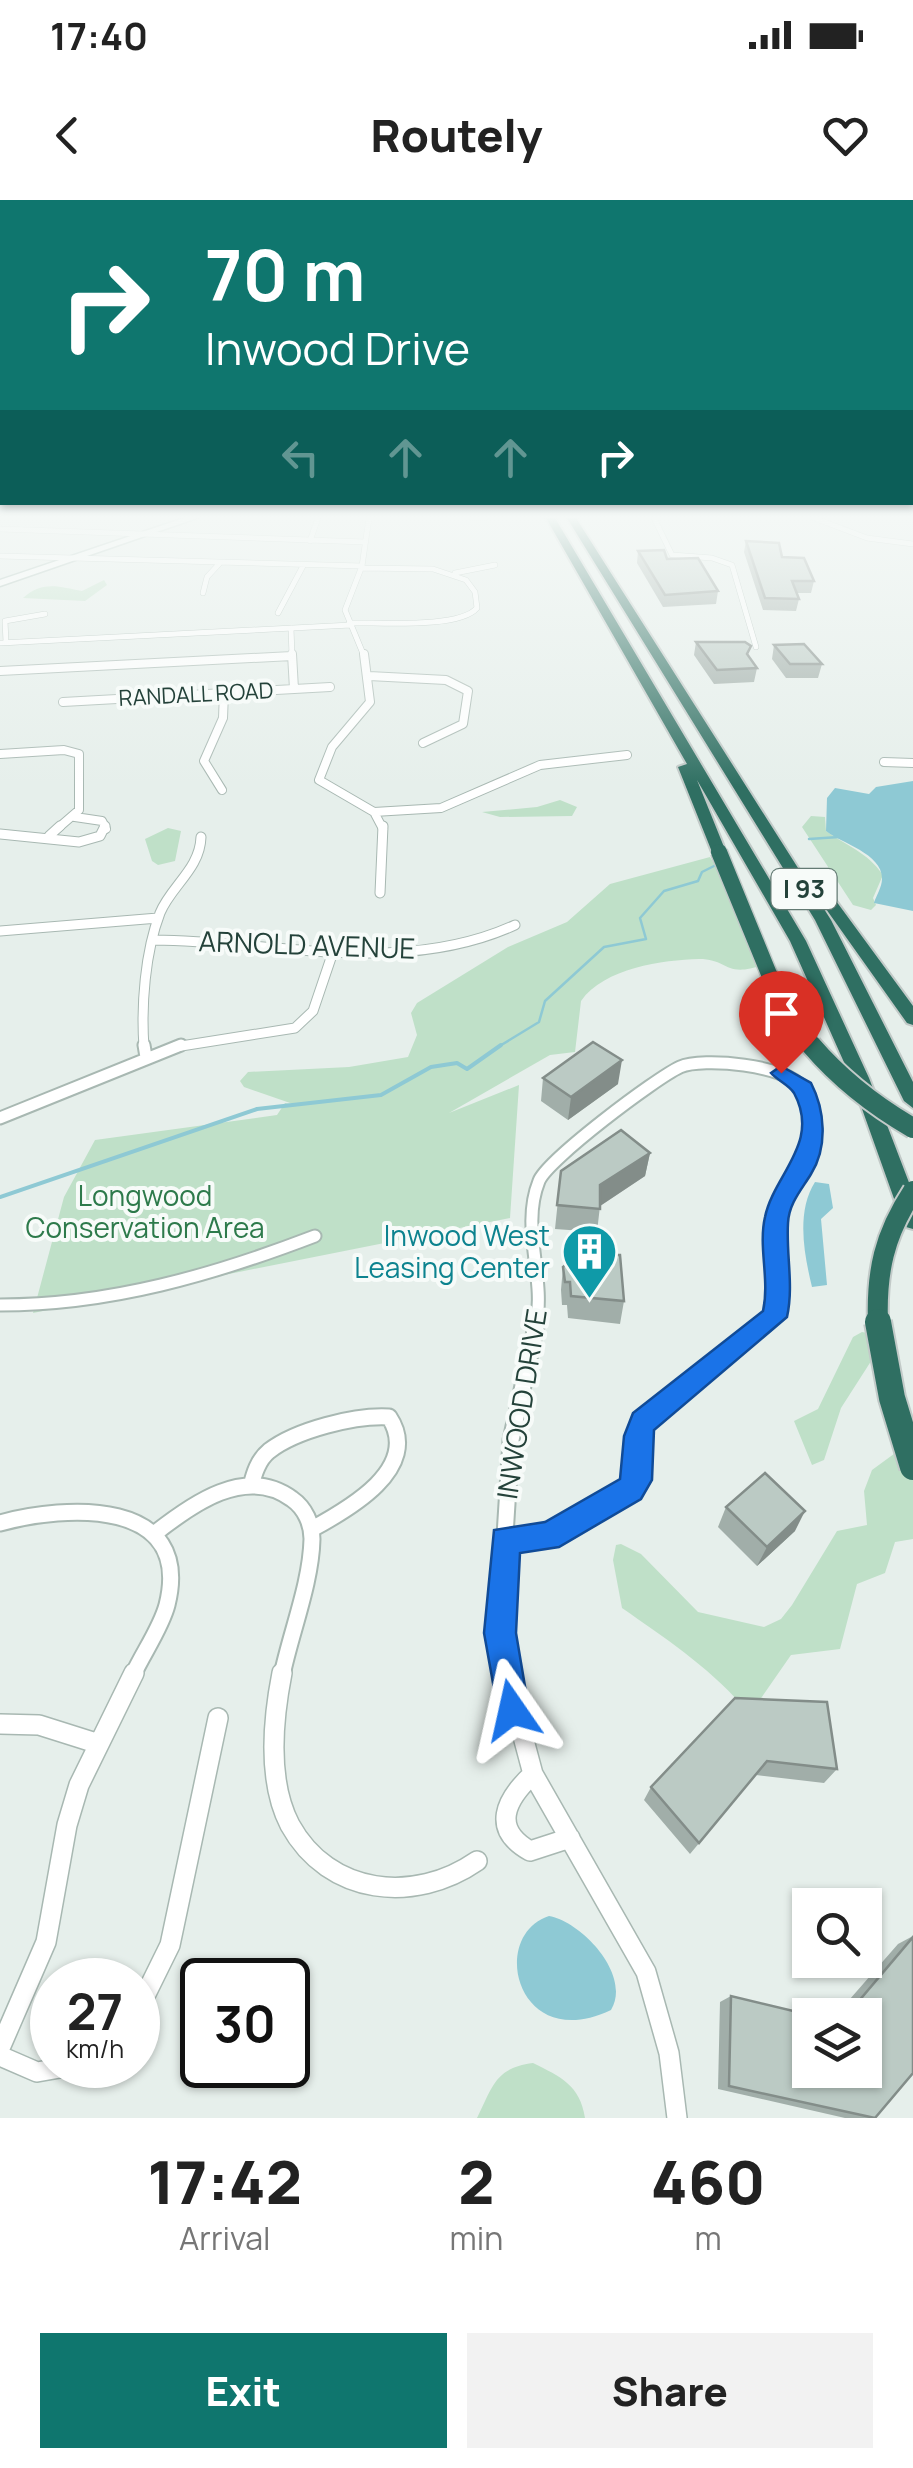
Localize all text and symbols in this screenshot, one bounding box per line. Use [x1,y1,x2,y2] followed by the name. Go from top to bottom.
[50,9,148,61] text: 17:40
[371,104,542,166] text: Routely
[40,108,95,163] icon: back
[818,108,873,163] icon: heart
[205,226,365,322] text: 70 m
[40,240,170,370] icon: right
[205,317,470,379] text: Inwood Drive
[273,430,328,485] icon: left
[378,430,433,485] icon: ahead
[483,430,538,485] icon: ahead
[588,430,643,485] icon: right
[118,675,274,713] street label: RANDALL ROAD
[772,869,836,909] road number: I 93
[198,921,416,967] street label: ARNOLD AVENUE
[739,971,824,1074] pin
[754,986,809,1041] icon: arrive
[25,1176,265,1246] park label: Longwood Conservation Area
[354,1216,550,1286] place label: Inwood West Leasing Center
[559,1222,619,1301] building icon: Inwood West Leasing Center
[487,1306,555,1502] street label: INWOOD DRIVE
[460,1658,564,1762] position arrow
[792,1888,882,2088] map controls
[792,1888,882,1978] button: search
[180,1958,310,2088] speed limit sign: 30
[67,1977,123,2045] text: 27
[792,1998,882,2088] button: layers
[66,2031,124,2066] text: km/h
[148,2140,302,2222] text: 17:42
[458,2140,495,2222] text: 2
[651,2140,765,2222] text: 460
[179,2216,270,2260] text: Arrival
[450,2216,503,2260] text: min
[695,2216,722,2260] text: m
[40,2333,447,2448] button: Exit
[467,2333,873,2448] button: Share

